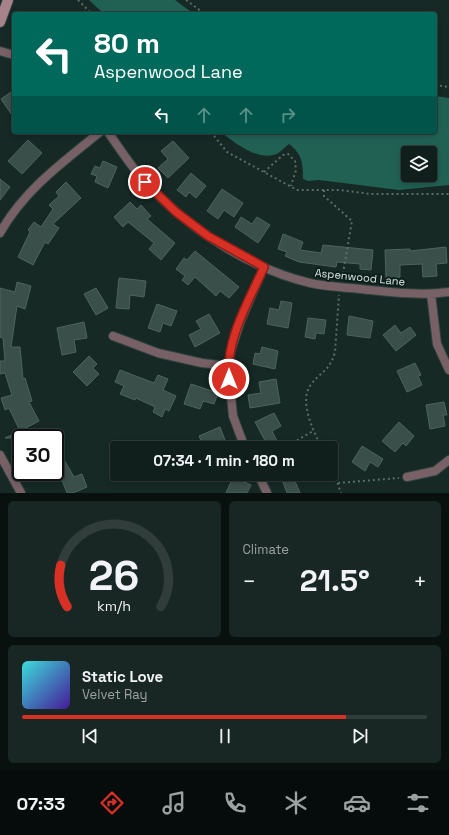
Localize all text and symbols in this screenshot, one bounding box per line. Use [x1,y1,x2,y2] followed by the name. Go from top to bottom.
[94,25,160,61] text: 80 m
[28,28,80,80] icon: left
[94,60,243,83] text: Aspenwood Lane
[151,104,173,126] icon: left
[193,104,215,126] icon: ahead
[235,104,257,126] icon: ahead
[277,104,299,126] icon: right
[401,146,437,182] map controls
[401,146,437,182] button: layers
[128,165,162,199] pin
[134,171,156,193] icon: arrive
[314,265,406,289] street label: Aspenwood Lane
[208,358,250,400] position arrow
[12,429,64,481] speed limit sign: 30
[153,451,295,470] text: 07:34 · 1 min · 180 m
[243,541,289,558] text: Climate
[89,549,139,602] text: 26
[300,561,370,600] text: 21.5°
[243,567,256,595] text: −
[413,567,427,595] text: +
[97,597,131,615] text: km/h
[82,667,163,686] text: Static Love
[82,686,147,703] text: Velvet Ray
[79,725,101,747] icon: previous
[214,725,236,747] icon: pause
[349,725,371,747] icon: next
[98,789,126,817] icon: directions
[160,789,188,817] icon: music
[221,789,249,817] icon: phone
[282,789,310,817] icon: climate
[343,789,371,817] icon: car
[404,789,432,817] icon: filters
[17,792,65,815] text: 07:33

